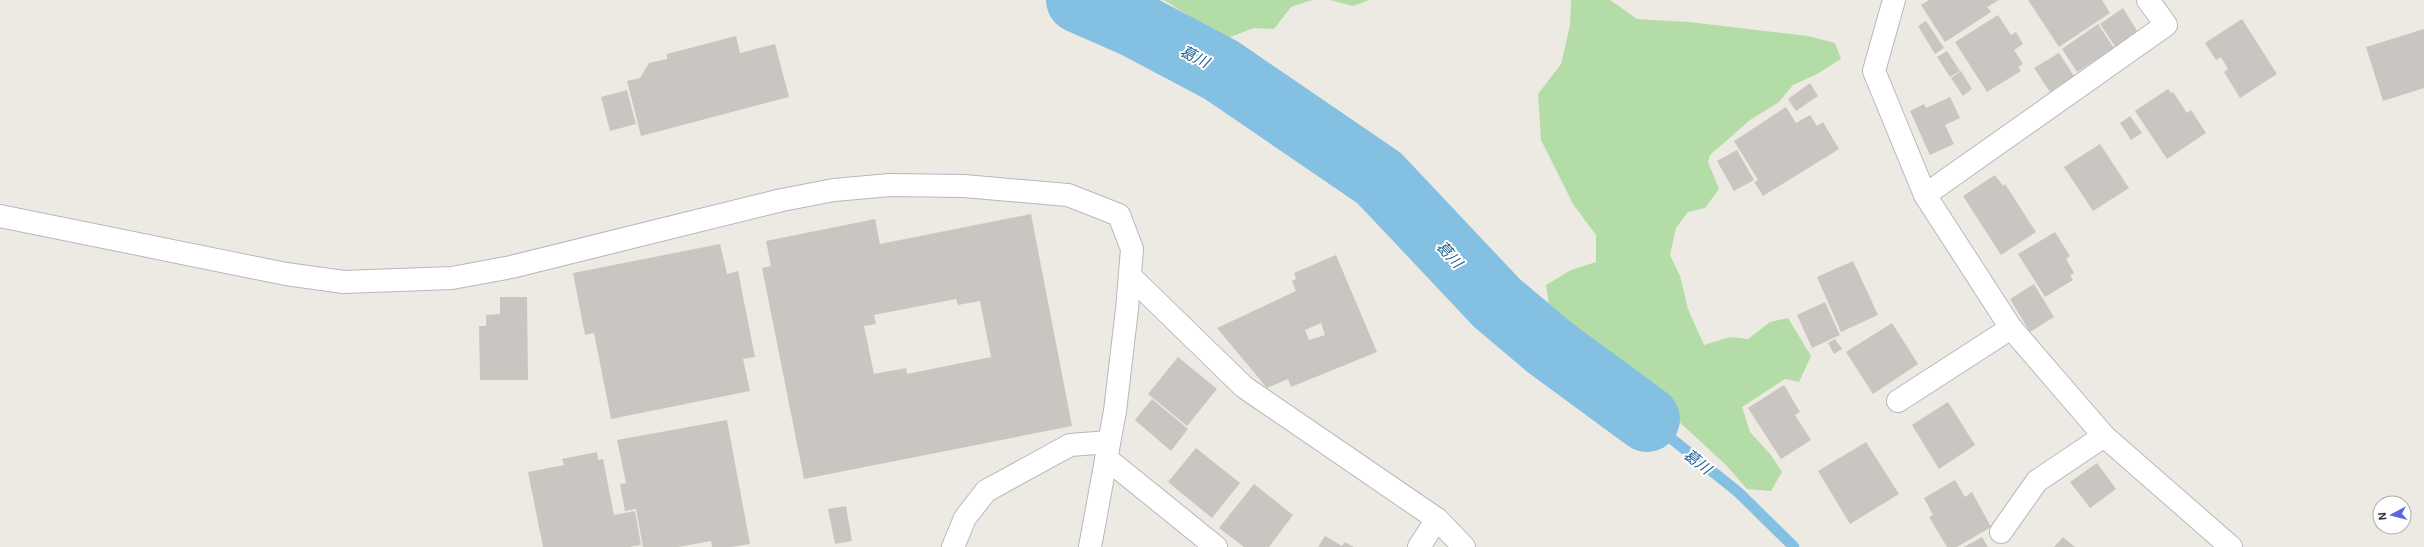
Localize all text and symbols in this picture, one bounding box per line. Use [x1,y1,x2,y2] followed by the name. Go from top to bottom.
[1178,41,1214,72] water label: 葛川
[1433,237,1468,273] water label: 葛川
[1681,445,1717,479] water label: 葛川
[2372,495,2412,535] north arrow
[2375,511,2389,521] text: N

